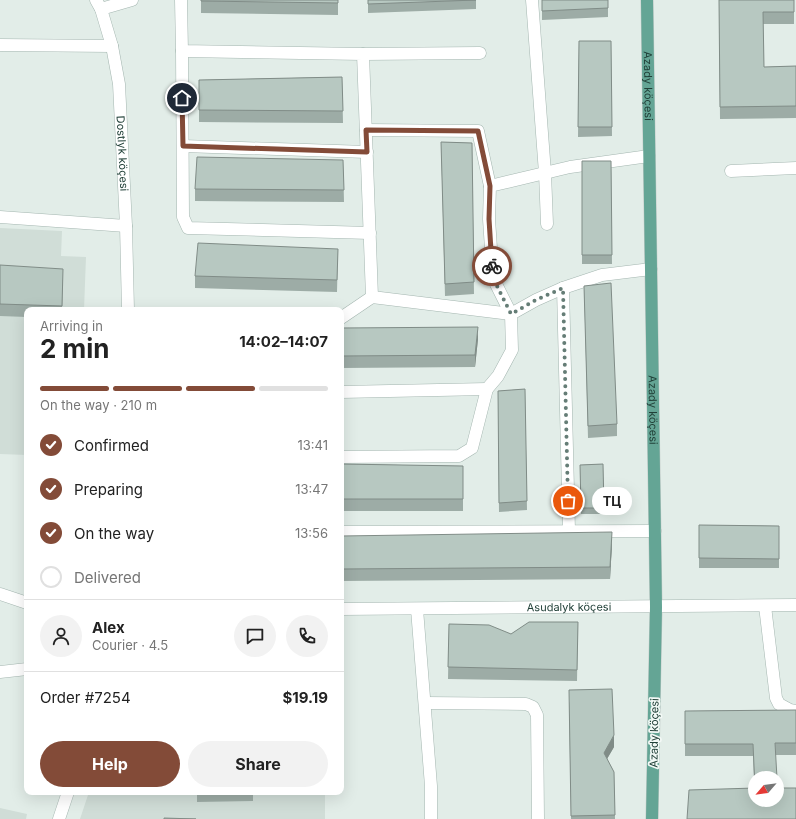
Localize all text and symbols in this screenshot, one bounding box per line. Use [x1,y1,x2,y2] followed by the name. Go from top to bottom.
[641,51,656,121] street label: Azady köçesi
[165,81,199,115] pin
[171,87,193,109] icon: home
[114,115,131,192] street label: Dostlyk köçesi
[472,246,512,286] courier
[481,255,503,277] icon: bike
[40,318,103,334] text: Arriving in
[239,332,328,351] text: 14:02–14:07
[40,333,110,364] text: 2 min
[646,375,661,445] street label: Azady köçesi
[40,397,157,413] text: On the way · 210 m
[40,434,62,456] icon: check
[74,436,149,455] text: Confirmed
[298,437,328,453] text: 13:41
[40,478,62,500] icon: check
[74,480,143,499] text: Preparing
[295,481,328,497] text: 13:47
[551,484,585,518] pin
[592,487,632,515] callout: ТЦ
[557,490,579,512] icon: bag
[603,493,621,509] text: ТЦ
[40,522,62,544] icon: check
[74,524,154,543] text: On the way
[295,525,328,541] text: 13:56
[74,568,141,587] text: Delivered
[527,600,611,614] street label: Asudalyk köçesi
[40,615,82,657] button: person
[234,615,276,657] button: chat
[286,615,328,657] button: phone
[92,618,125,637] text: Alex
[92,637,168,653] text: Courier · 4.5
[40,688,131,707] text: Order #7254
[283,688,328,707] text: $19.19
[646,698,662,768] street label: Azady köçesi
[40,741,180,787] button: Help
[188,741,328,787] button: Share
[748,771,784,807] north arrow
[748,771,784,807] map controls

